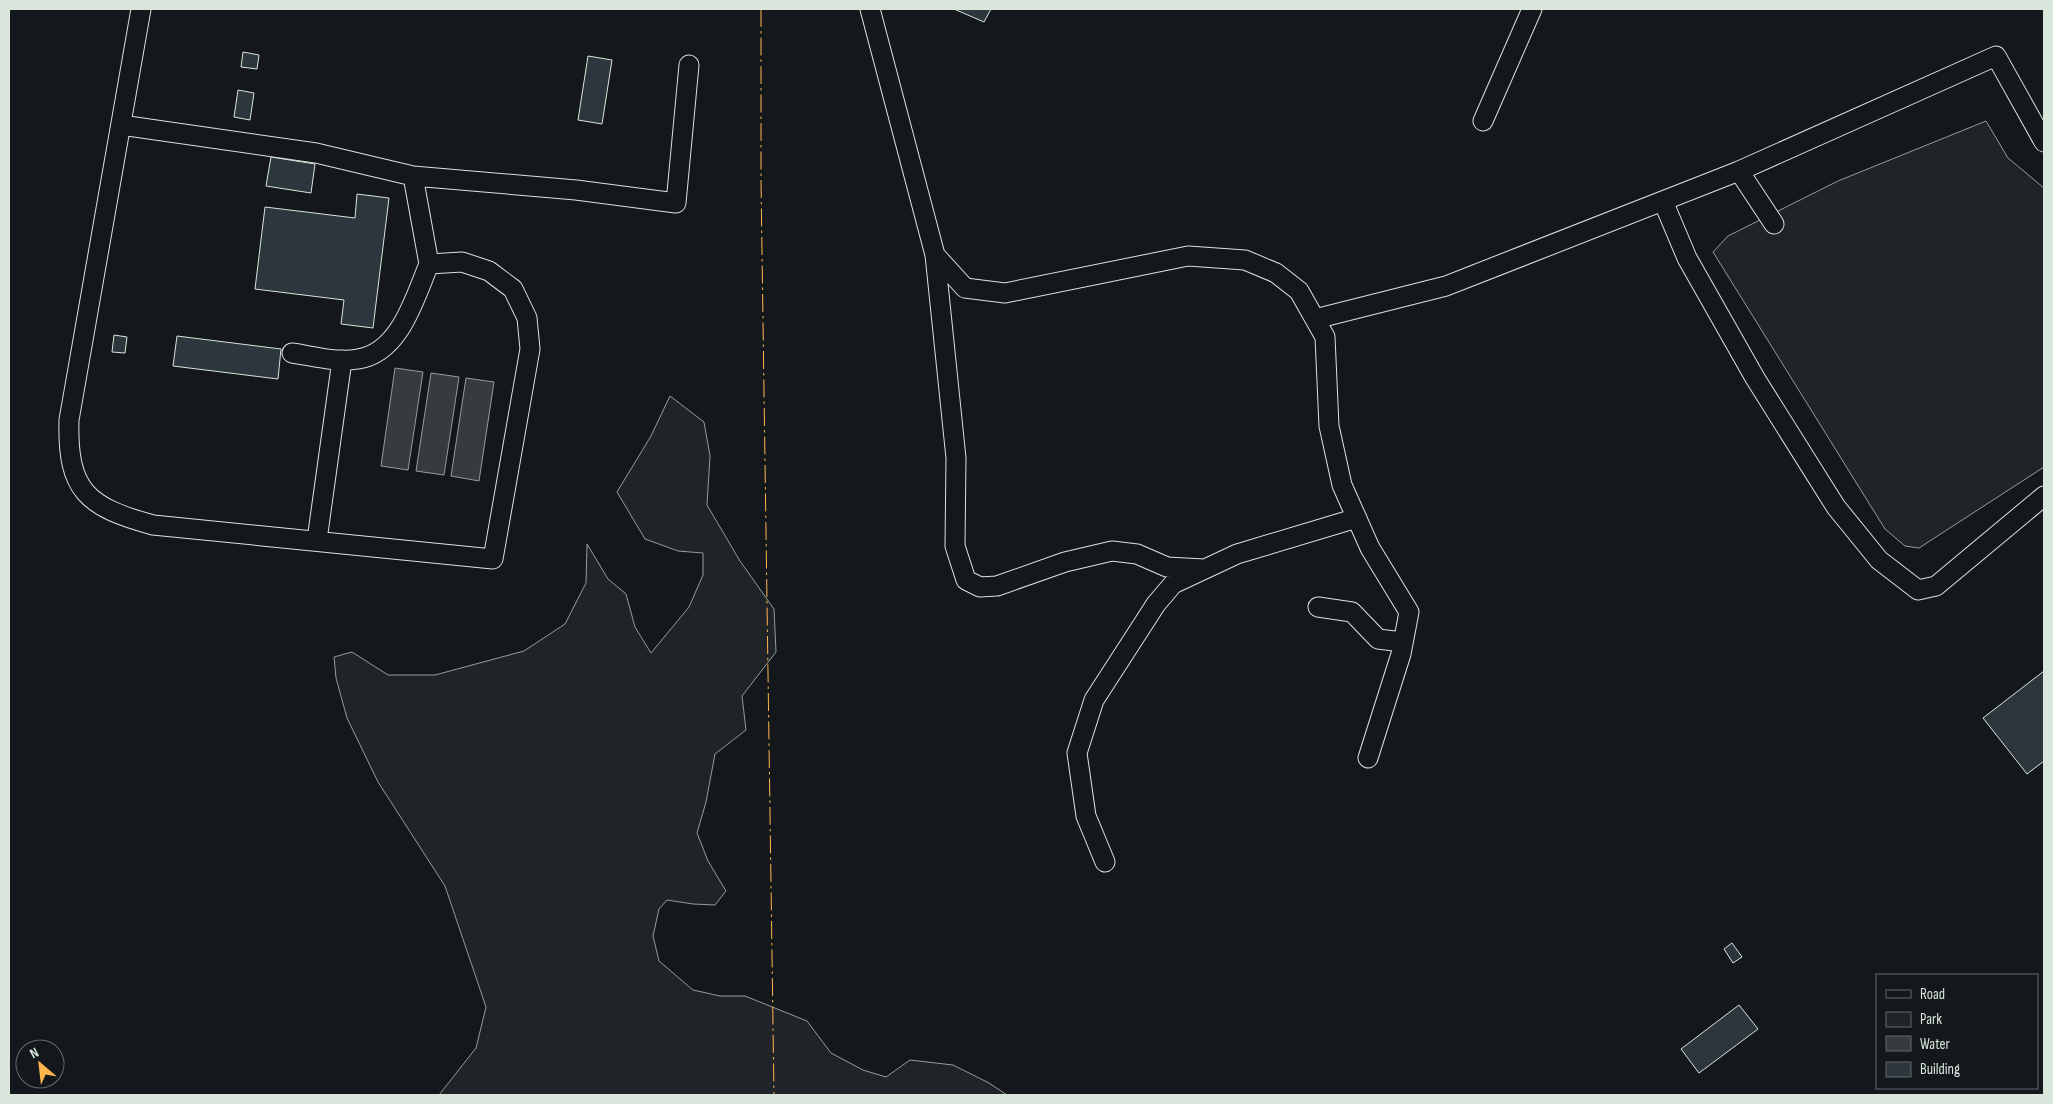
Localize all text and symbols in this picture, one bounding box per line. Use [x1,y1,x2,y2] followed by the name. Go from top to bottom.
[1876,974,2038,1089] legend
[1920,985,1945,1004] text: Road
[1920,1010,1942,1029] text: Park
[1920,1035,1951,1054] text: Water
[15,1039,65,1089] north arrow
[27,1044,41,1062] text: N
[1920,1060,1960,1079] text: Building

